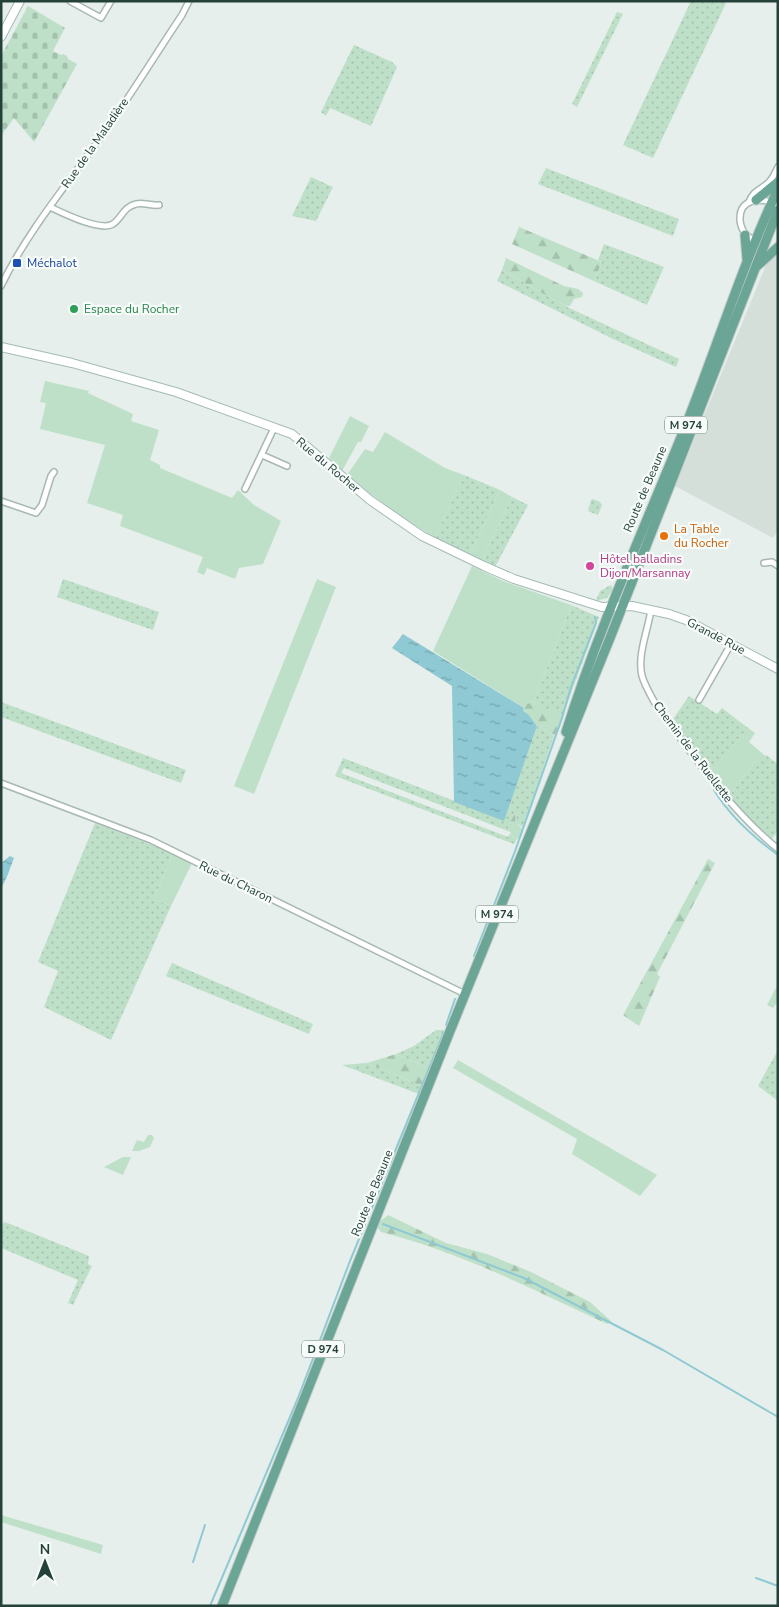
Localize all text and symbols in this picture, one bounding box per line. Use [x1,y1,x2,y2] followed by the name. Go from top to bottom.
[58,95,132,191] street label: Rue de la Maladière
[27,255,77,271] place label: Méchalot
[11,257,23,269] marker: Méchalot
[84,301,180,317] place label: Espace du Rocher
[68,303,80,315] marker: Espace du Rocher
[665,416,707,434] road number: M 974
[293,434,364,497] street label: Rue du Rocher
[620,443,670,535] street label: Route de Beaune
[674,521,729,551] place label: La Table du Rocher
[658,530,670,542] marker: La Table du Rocher
[600,551,691,581] place label: Hôtel balladins Dijon/Marsannay
[584,560,596,572] marker: Hôtel balladins Dijon/Marsannay
[684,614,748,658] street label: Grande Rue
[650,698,736,806] street label: Chemin de la Ruellette
[197,857,275,907] street label: Rue du Charon
[476,906,518,922] road number: M 974
[347,1147,397,1239] street label: Route de Beaune
[302,1340,344,1358] road number: D 974
[20,1537,70,1587] north arrow
[40,1540,50,1559] text: N

